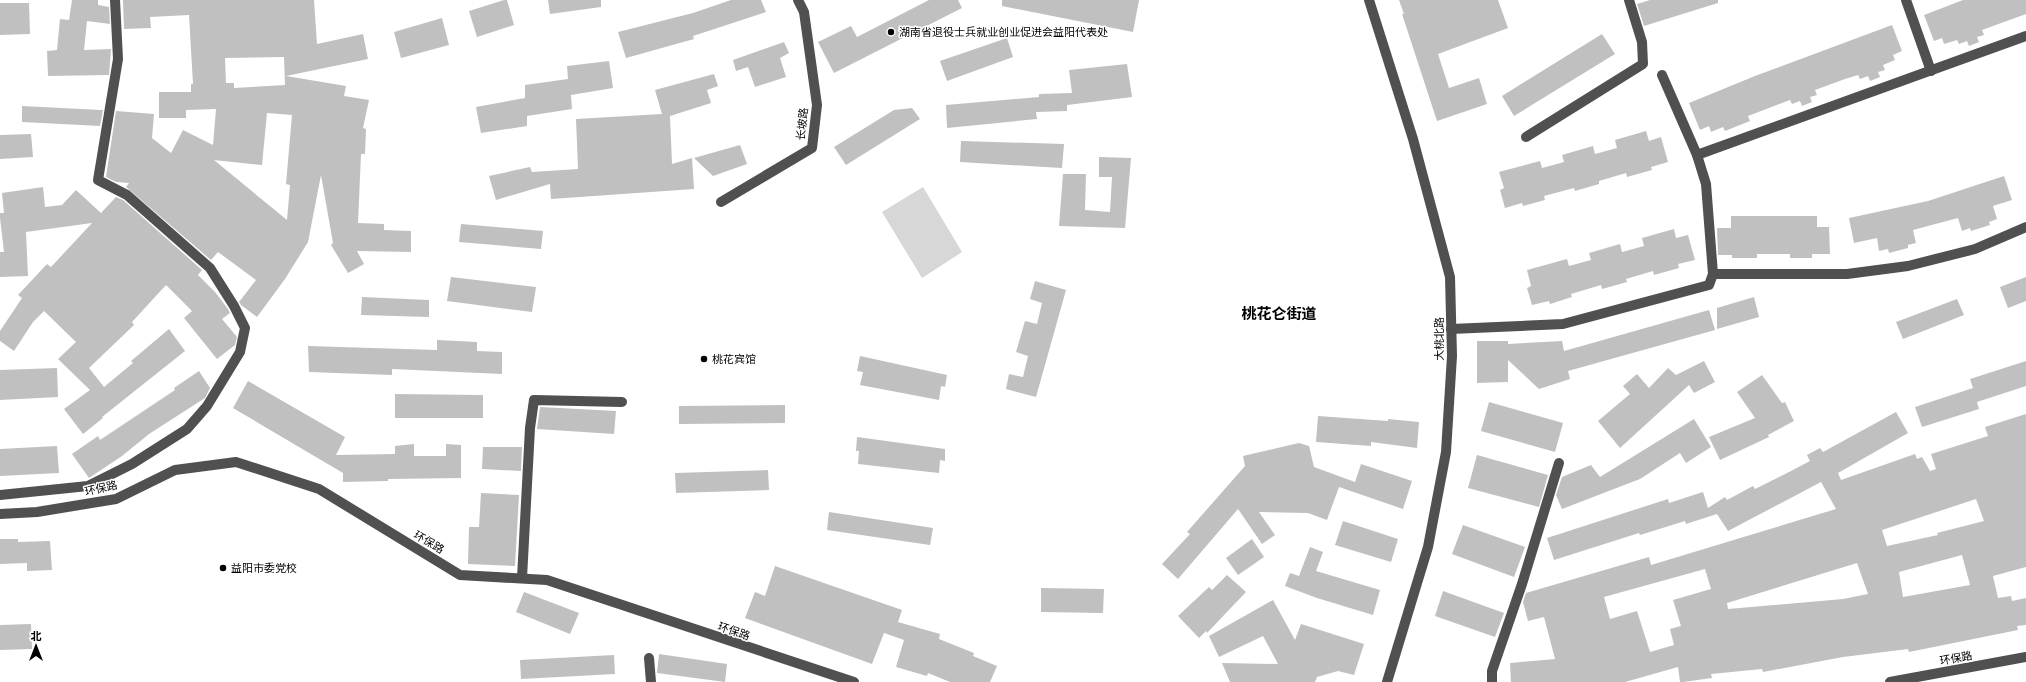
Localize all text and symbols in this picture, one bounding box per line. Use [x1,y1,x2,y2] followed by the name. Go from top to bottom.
[899,25,1108,39] place label: 湖南省退役士兵就业创业促进会益阳代表处
[886,27,896,37] marker: 湖南省退役士兵就业创业促进会益阳代表处
[793,107,811,141] street label: 长坡路
[1241,304,1317,323] district label: 桃花仑街道
[1432,317,1446,361] street label: 大桃北路
[712,352,756,366] place label: 桃花宾馆
[699,354,709,364] marker: 桃花宾馆
[83,477,119,499] street label: 环保路
[411,528,447,556] street label: 环保路
[231,561,297,575] place label: 益阳市委党校
[218,563,228,573] marker: 益阳市委党校
[716,619,752,643] street label: 环保路
[16,626,56,666] north arrow
[31,629,42,643] text: 北
[1939,648,1973,668] street label: 环保路

